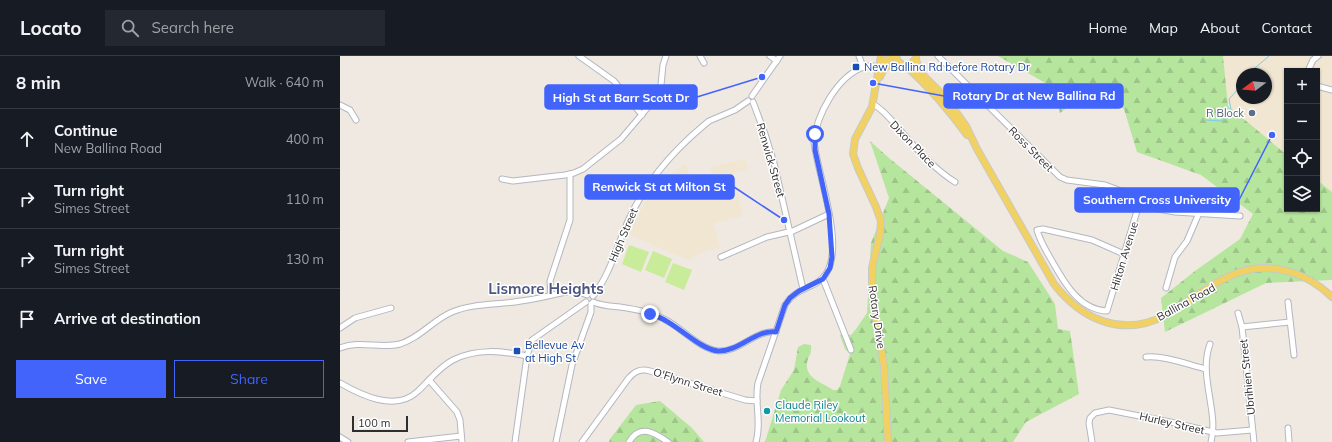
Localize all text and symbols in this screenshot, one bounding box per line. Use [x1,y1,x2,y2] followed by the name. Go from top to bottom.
[105,10,385,46] search box
[20,16,81,40] text: Locato
[119,17,141,39] icon: search
[151,18,234,37] text: Search here
[1088,19,1127,37] text: Home
[1149,19,1178,37] text: Map
[1200,19,1240,37] text: About
[1262,19,1312,37] text: Contact
[864,60,1030,74] place label: New Ballina Rd before Rotary Dr
[851,62,861,72] marker: New Ballina Rd before Rotary Dr
[1236,68,1272,104] north arrow
[1284,68,1320,212] map controls
[1284,68,1320,104] button: +
[16,72,61,93] text: 8 min
[245,74,324,90] text: Walk · 640 m
[944,84,1123,108] callout: Rotary Dr at New Ballina Rd
[545,85,697,109] callout: High St at Barr Scott Dr
[953,88,1115,103] text: Rotary Dr at New Ballina Rd
[553,90,689,105] text: High St at Barr Scott Dr
[1284,104,1320,140] button: −
[1206,106,1244,120] place label: R Block
[1247,108,1257,118] marker: R Block
[887,118,939,170] street label: Dixon Place
[54,121,117,140] text: Continue
[754,121,788,199] street label: Renwick Street
[1006,124,1057,175] street label: Ross Street
[806,125,824,143] route start
[16,128,38,150] icon: ahead
[286,131,324,147] text: 400 m
[54,140,162,156] text: New Ballina Road
[1284,140,1320,176] button: locate
[585,175,734,199] callout: Renwick St at Milton St
[1284,176,1320,212] button: layers
[592,179,726,194] text: Renwick St at Milton St
[54,181,124,200] text: Turn right
[16,188,38,210] icon: right
[1075,188,1239,212] callout: Southern Cross University
[286,191,324,207] text: 110 m
[1083,192,1232,207] text: Southern Cross University
[54,200,129,216] text: Simes Street
[605,206,641,264] street label: High Street
[1107,220,1141,292] street label: Hilton Avenue
[54,241,124,260] text: Turn right
[16,248,38,270] icon: right
[286,251,324,267] text: 130 m
[54,260,129,276] text: Simes Street
[488,279,604,298] district label: Lismore Heights
[1154,280,1218,324] street label: Ballina Road
[866,284,888,350] street label: Rotary Drive
[641,305,659,323] route end
[16,308,38,330] icon: arrive
[54,309,201,328] text: Arrive at destination
[525,338,584,365] place label: Bellevue Av at High St
[1236,338,1258,416] street label: Ubrihien Street
[512,346,522,356] marker: Bellevue Av at High St
[16,360,166,398] button: Save
[174,360,324,398] button: Share
[652,365,724,399] street label: O'Flynn Street
[775,398,866,425] place label: Claude Riley Memorial Lookout
[762,406,772,416] marker: Claude Riley Memorial Lookout
[1138,409,1206,437] street label: Hurley Street
[352,414,408,433] scale bar
[358,416,390,430] text: 100 m

